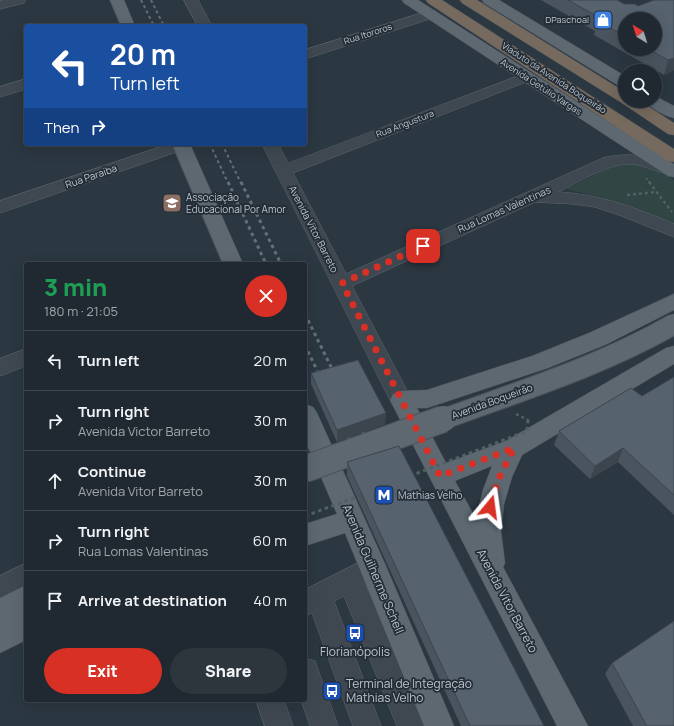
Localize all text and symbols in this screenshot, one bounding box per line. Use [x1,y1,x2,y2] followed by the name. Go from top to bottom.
[592,9,614,31] shop icon: DPaschoal
[618,12,662,56] north arrow
[618,12,662,108] map controls
[545,13,589,26] place label: DPaschoal
[342,19,394,47] street label: Rua Itororos
[110,35,176,73] text: 20 m
[499,39,609,116] street label: Viaduto da Avenida Boqueirão
[44,40,96,92] icon: left
[498,55,585,118] street label: Avenida Getúlio Vargas
[618,64,662,108] button: search
[110,71,180,95] text: Turn left
[374,106,436,141] street label: Rua Angustura
[87,116,109,138] icon: right
[44,117,79,138] text: Then
[63,161,119,191] street label: Rua Paraíba
[455,182,553,236] street label: Rua Lomas Valentinas
[286,183,342,275] street label: Avenida Vitor Barreto
[186,190,286,216] place label: Associação Educacional Por Amor
[161,192,183,214] school or university icon: Associação Educacional Por Amor
[406,229,440,263] pin
[412,235,434,257] icon: arrive
[44,270,107,303] text: 3 min
[245,275,287,317] button: close
[44,302,118,320] text: 180 m · 21:05
[44,350,66,372] icon: left
[78,350,140,371] text: Turn left
[254,350,287,371] text: 20 m
[450,380,535,422] street label: Avenida Boqueirão
[78,401,149,422] text: Turn right
[44,410,66,432] icon: right
[254,410,287,431] text: 30 m
[78,422,210,440] text: Avenida Victor Barreto
[78,461,146,482] text: Continue
[44,470,66,492] icon: ahead
[254,470,287,491] text: 30 m
[78,482,203,500] text: Avenida Vitor Barreto
[373,484,395,506] metro station icon: Mathias Velho
[469,486,511,528] position arrow
[398,488,463,502] place label: Mathias Velho
[338,502,408,636] street label: Avenida Guilherme Schell
[78,521,149,542] text: Turn right
[44,530,66,552] icon: right
[253,530,287,551] text: 60 m
[78,542,208,560] text: Rua Lomas Valentinas
[473,546,542,656] street label: Avenida Vitor Barreto
[44,590,66,612] icon: arrive
[78,590,227,611] text: Arrive at destination
[253,590,287,611] text: 40 m
[344,622,366,644] bus stop icon: Florianópolis
[320,643,390,660] place label: Florianópolis
[44,648,162,694] button: Exit
[170,648,287,694] button: Share
[346,675,472,706] place label: Terminal de Integração Mathias Velho
[321,680,343,702] bus stop icon: Terminal de Integração Mathias Velho

